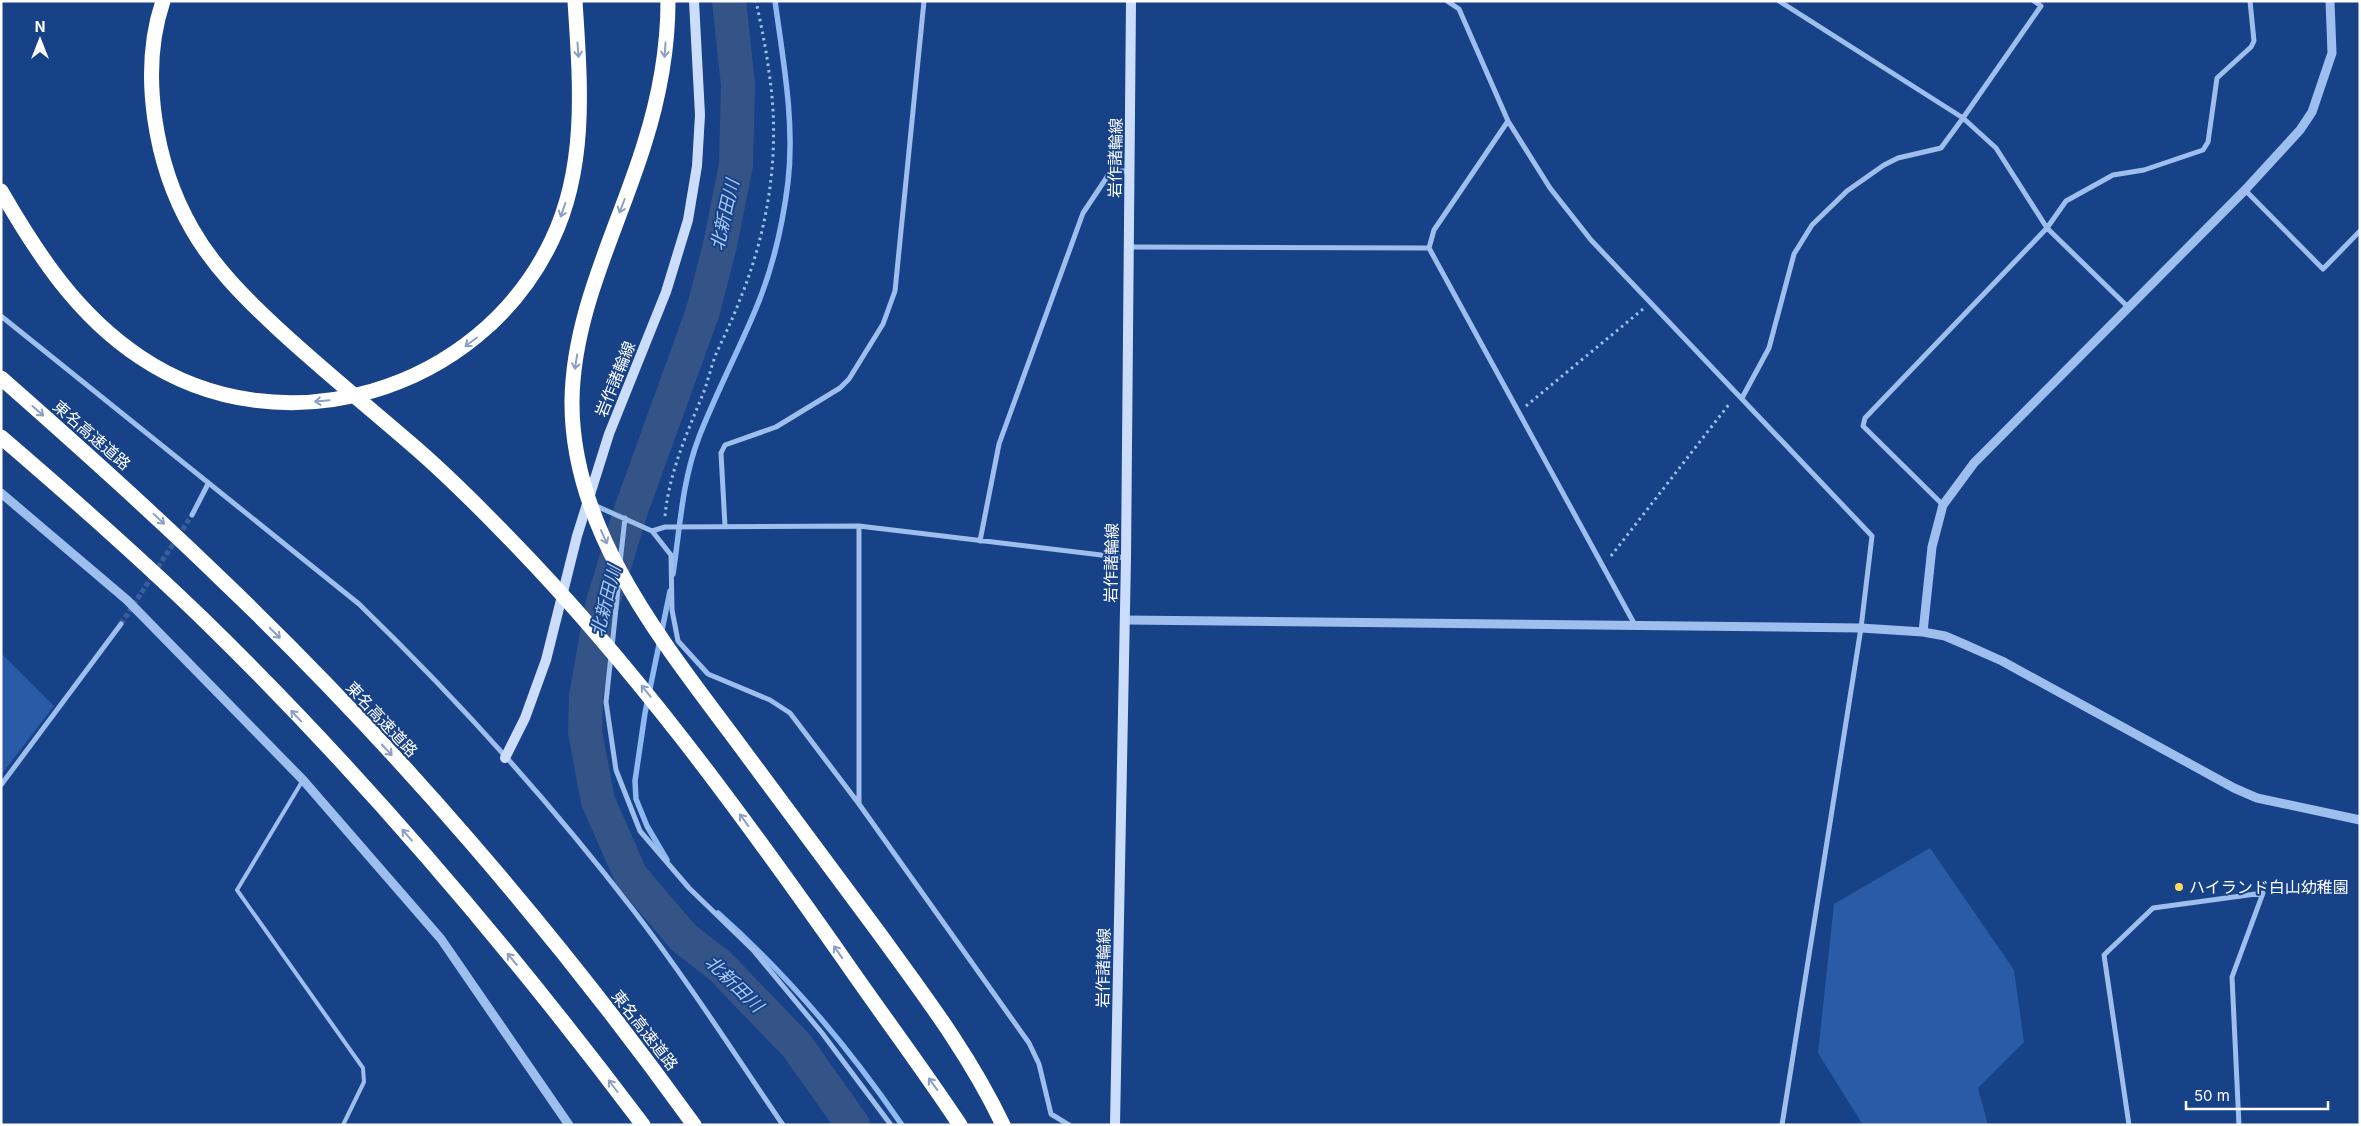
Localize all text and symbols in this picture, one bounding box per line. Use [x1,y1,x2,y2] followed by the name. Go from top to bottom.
[15,15,65,65] north arrow
[35,18,45,35] text: N
[573,42,582,58] one-way arrow
[660,42,670,58] one-way arrow
[1104,118,1126,198] street label: 岩作諸輪線
[706,175,743,252] water label: 北新田川
[617,198,626,213] one-way arrow
[558,202,567,218] one-way arrow
[465,336,478,347] one-way arrow
[591,338,639,420] street label: 岩作諸輪線
[571,353,581,369] one-way arrow
[49,396,135,474] street label: 東名高速道路
[315,396,331,406] one-way arrow
[31,405,44,416] one-way arrow
[152,513,165,525] one-way arrow
[1100,523,1122,603] street label: 岩作諸輪線
[599,529,609,544] one-way arrow
[587,561,625,638] water label: 北新田川
[269,626,281,639] one-way arrow
[342,677,422,761] street label: 東名高速道路
[640,684,651,697] one-way arrow
[290,709,302,722] one-way arrow
[381,744,393,757] one-way arrow
[739,813,749,827] one-way arrow
[401,828,413,841] one-way arrow
[2189,877,2349,897] place label: ハイランド白山幼稚園
[2173,881,2185,893] marker: ハイランド白山幼稚園
[1092,928,1114,1008] street label: 岩作諸輪線
[833,945,843,959] one-way arrow
[701,951,769,1018] water label: 北新田川
[506,953,517,966] one-way arrow
[608,986,682,1074] street label: 東名高速道路
[928,1077,938,1091] one-way arrow
[2186,1078,2328,1110] scale bar
[608,1080,619,1093] one-way arrow
[2194,1086,2230,1105] text: 50 m

